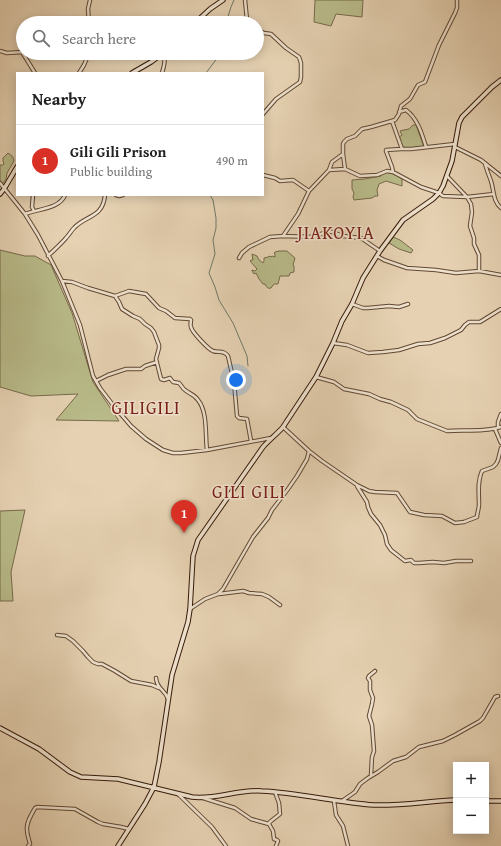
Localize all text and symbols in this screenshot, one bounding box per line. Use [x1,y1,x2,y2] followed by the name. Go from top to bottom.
[16,16,264,60] search box
[30,27,52,49] icon: search
[62,28,136,49] text: Search here
[32,86,86,111] text: Nearby
[70,141,166,162] text: Gili Gili Prison
[42,151,48,170] text: 1
[216,151,248,170] text: 490 m
[70,162,152,181] text: Public building
[295,219,375,246] district label: JIAKOYIA
[226,370,246,390] your location
[112,394,180,421] district label: GILIGILI
[212,478,286,505] district label: GILI GILI
[171,500,197,533] pin: 1
[453,762,489,834] map controls
[453,762,489,798] button: +
[453,798,489,834] button: −

